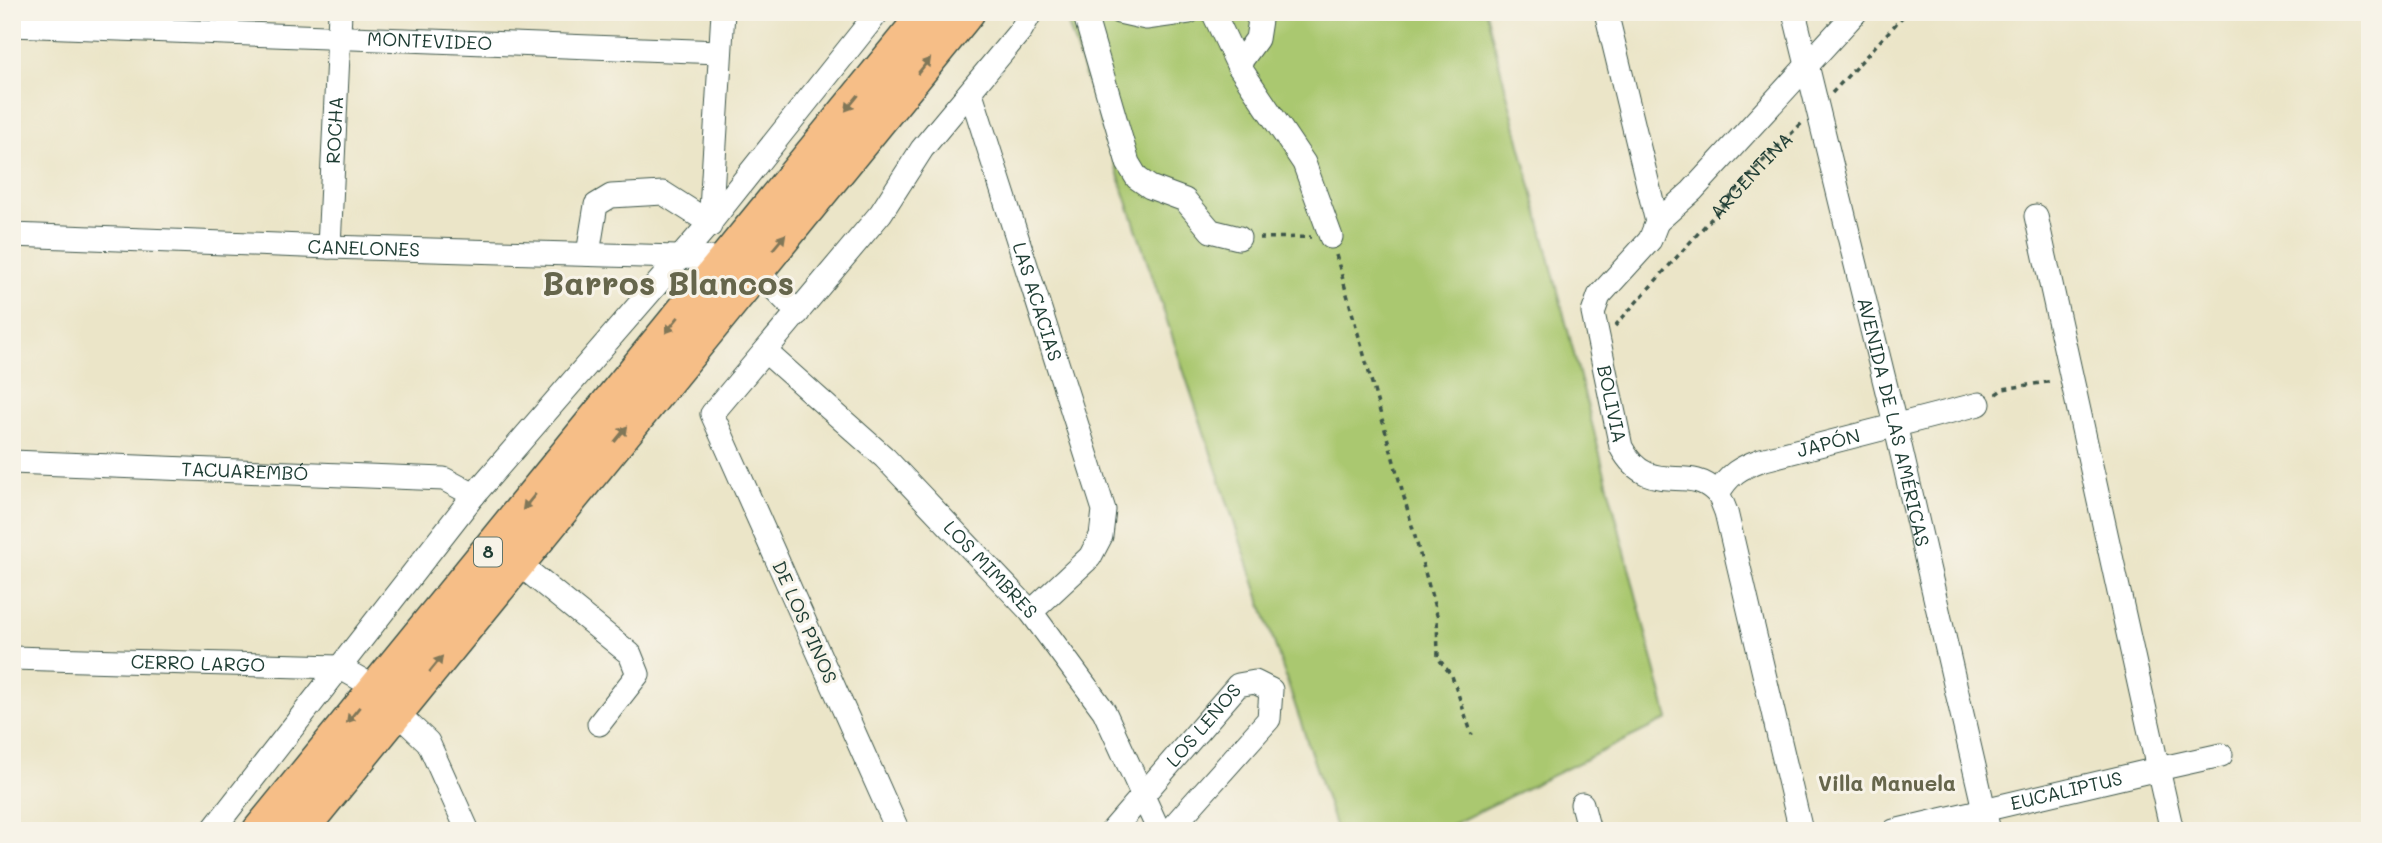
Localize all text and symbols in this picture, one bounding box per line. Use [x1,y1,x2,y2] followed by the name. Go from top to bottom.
[367,26,493,55] street label: MONTEVIDEO
[916,57,931,75] one-way arrow
[845,93,860,111] one-way arrow
[320,96,348,164] street label: ROCHA
[1704,126,1798,224] street label: ARGENTINA
[307,233,420,262] street label: CANELONES
[772,233,787,251] one-way arrow
[1007,239,1069,364] street label: LAS ACACIAS
[542,260,794,303] district label: Barros Blancos
[1852,295,1936,549] street label: AVENIDA DE LAS AMÉRICAS
[665,315,680,333] one-way arrow
[1592,363,1633,445] street label: BOLIVIA
[1794,422,1863,462] street label: JAPÓN
[613,426,628,443] one-way arrow
[181,456,309,486] street label: TACUAREMBÓ
[522,493,537,510] one-way arrow
[939,515,1044,624] street label: LOS MIMBRES
[474,538,502,566] road number: 8
[767,557,844,687] street label: DE LOS PINOS
[130,648,266,677] street label: CERRO LARGO
[428,655,443,673] one-way arrow
[1160,678,1246,772] street label: LOS LEÑOS
[346,707,361,724] one-way arrow
[2008,765,2125,815] street label: EUCALIPTUS
[1818,769,1956,796] district label: Villa Manuela

